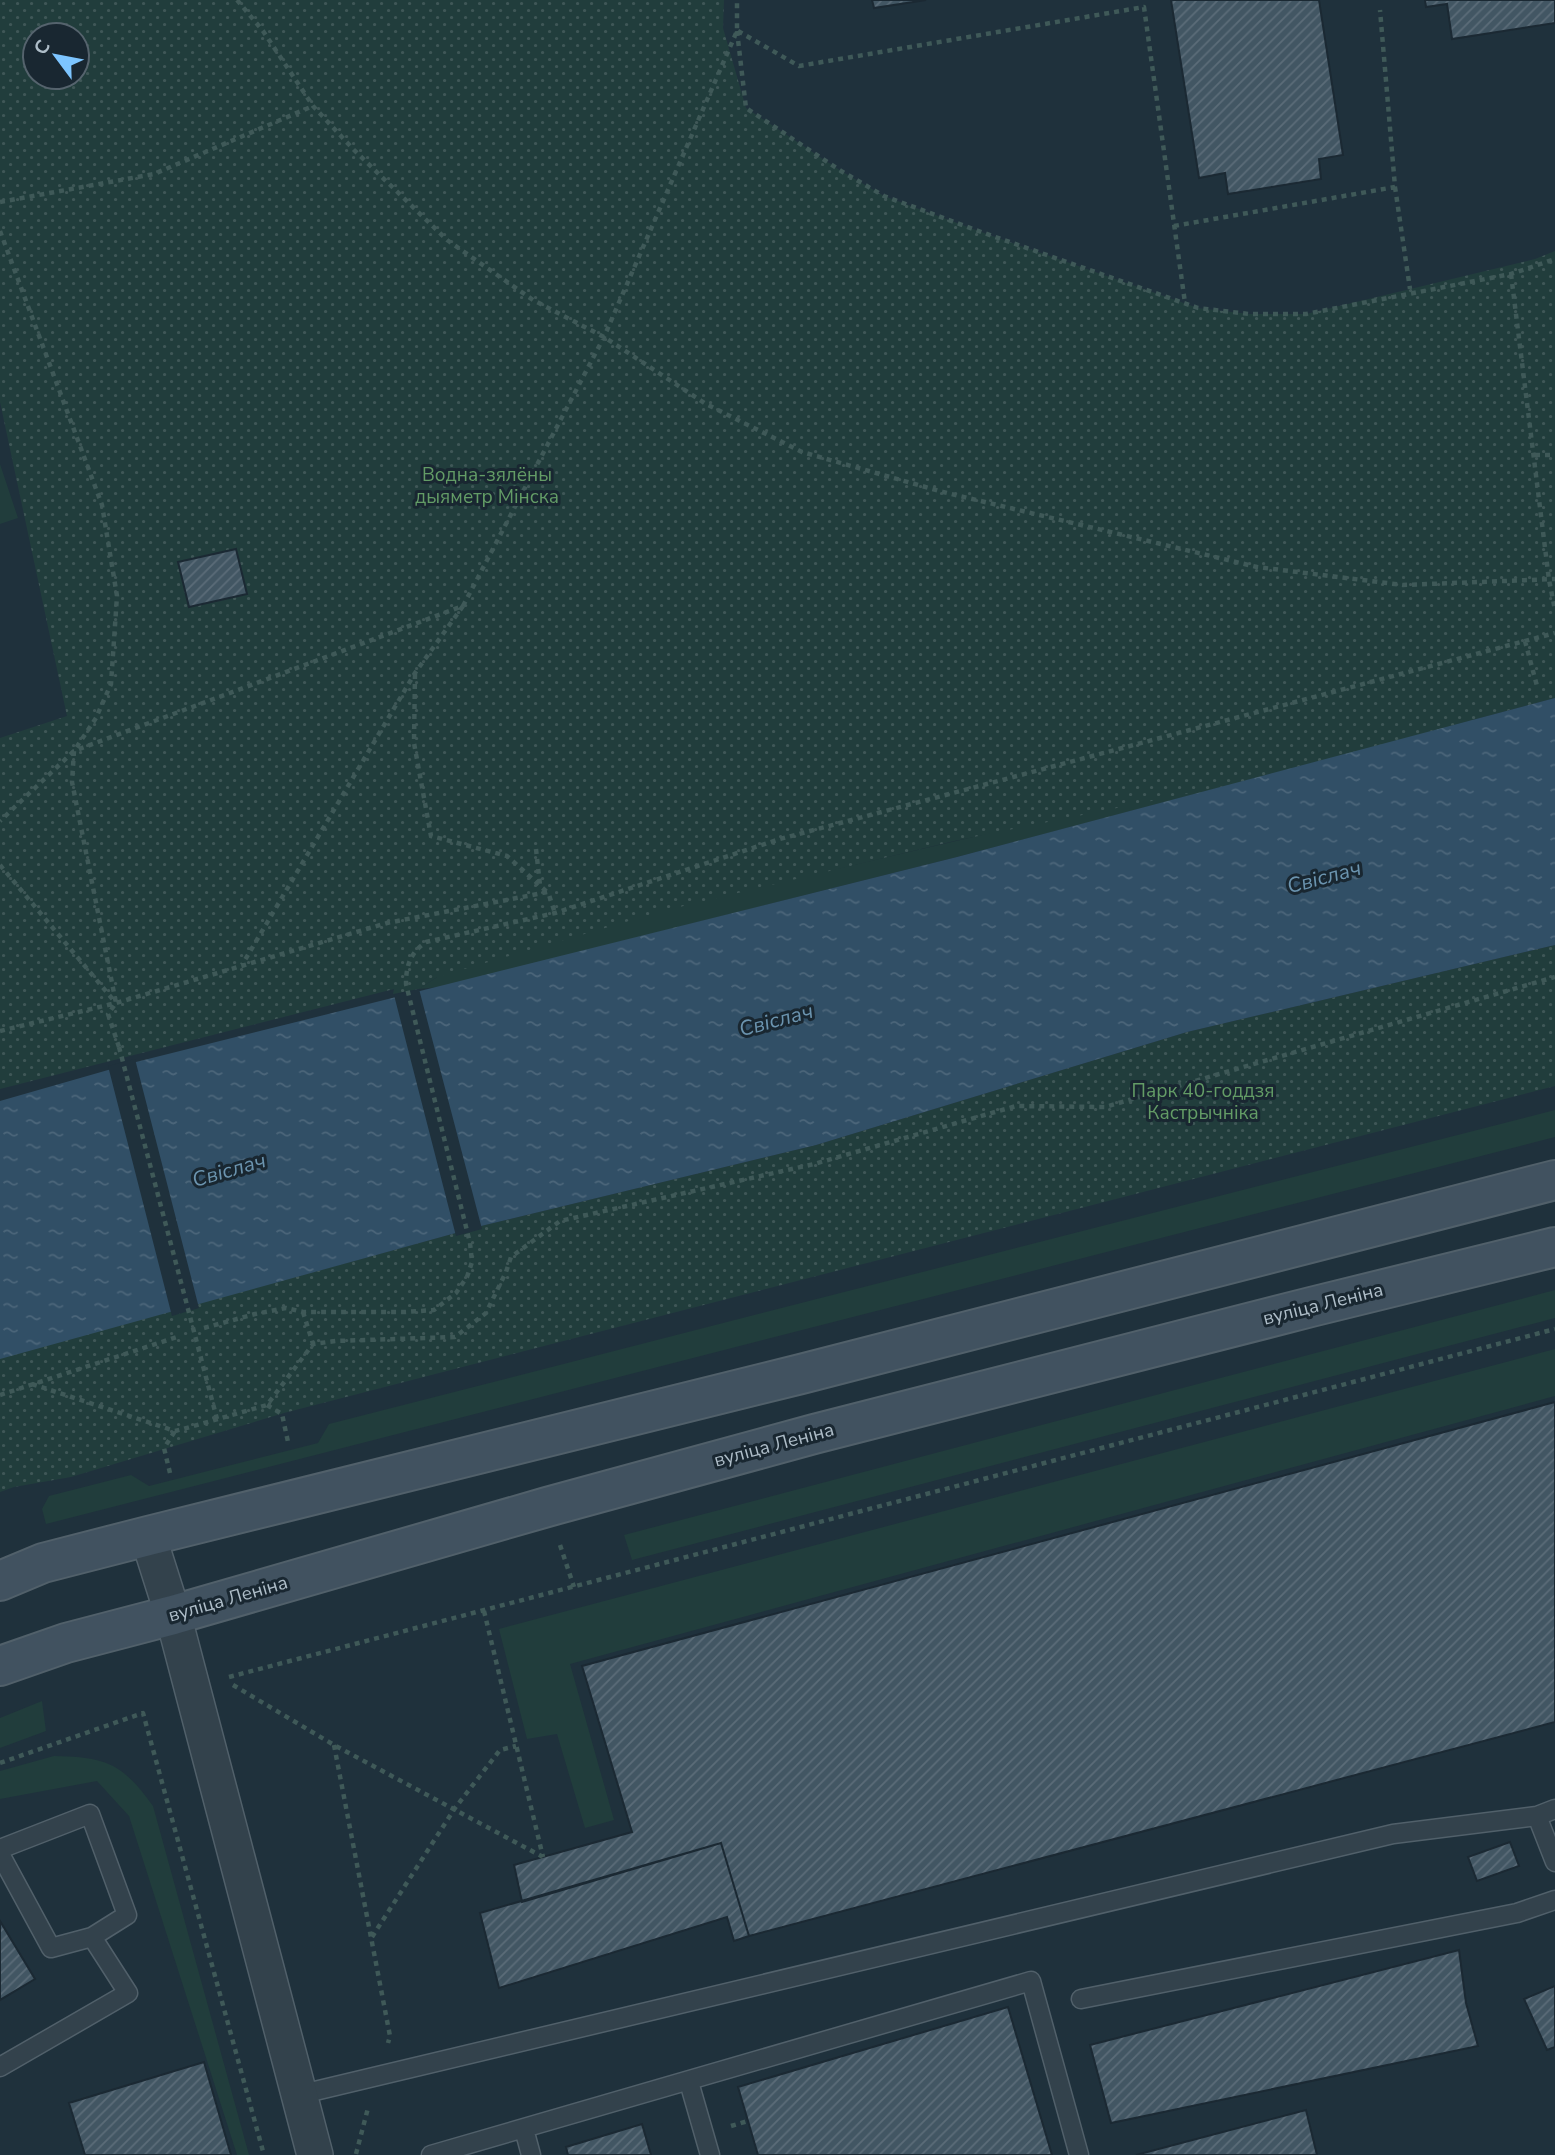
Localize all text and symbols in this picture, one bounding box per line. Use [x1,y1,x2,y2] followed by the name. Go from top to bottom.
[21,21,91,91] north arrow
[28,35,57,60] text: С
[415,462,559,510] park label: Водна-зялёны дыяметр Мінска
[1284,854,1364,900] water label: Свіслач
[736,997,816,1043] water label: Свіслач
[1132,1078,1274,1126] park label: Парк 40-годдзя Кастрычніка
[189,1146,269,1194] water label: Свіслач
[1260,1276,1386,1332] street label: вуліца Леніна
[711,1416,837,1474] street label: вуліца Леніна
[165,1570,291,1628] street label: вуліца Леніна

